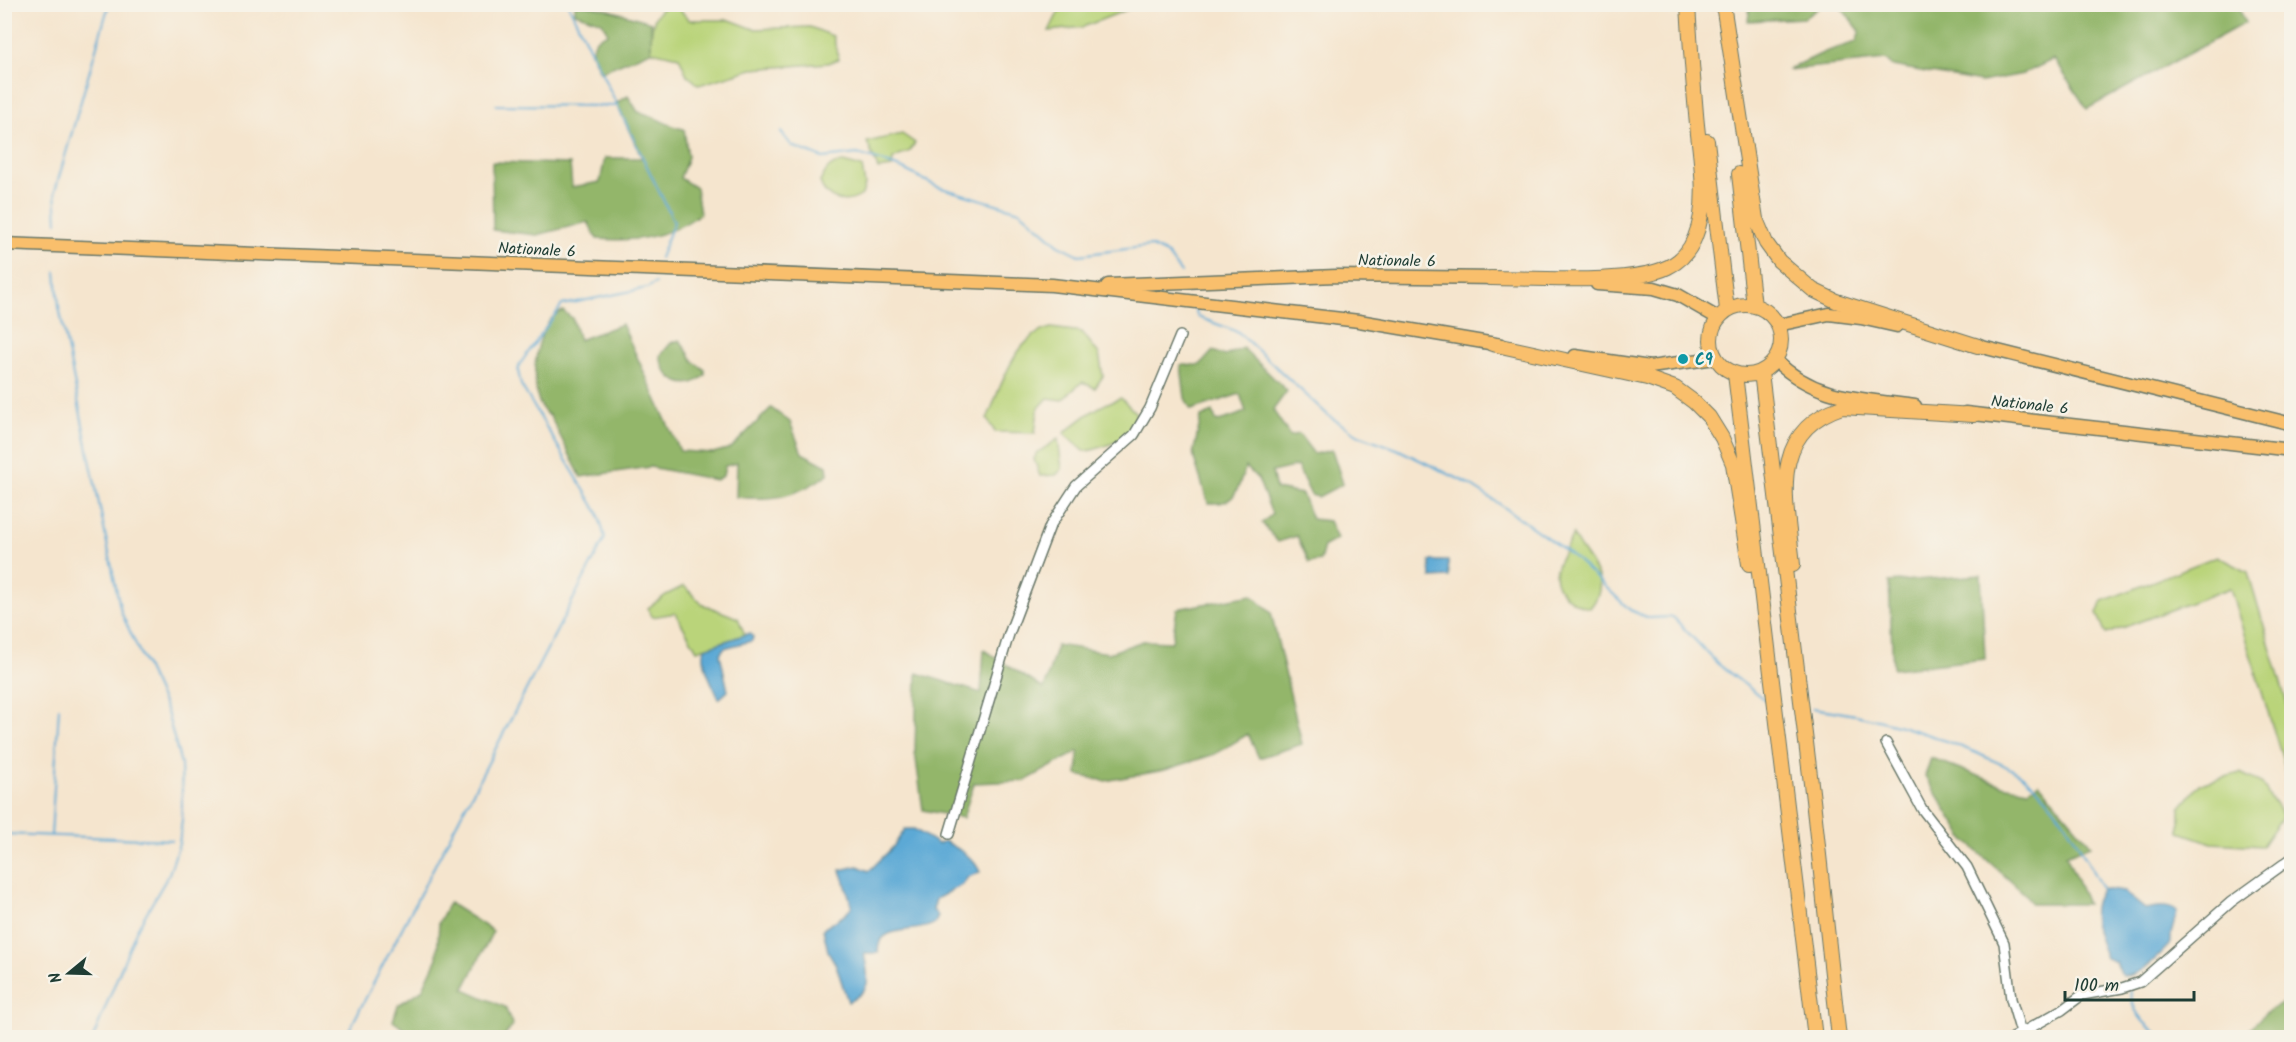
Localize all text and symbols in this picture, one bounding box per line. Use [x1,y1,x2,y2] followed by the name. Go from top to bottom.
[497,236,577,265] street label: Nationale 6
[1358,248,1436,275] street label: Nationale 6
[1695,348,1713,373] place label: C9
[1676,352,1690,366] marker: C9
[1990,389,2070,422] street label: Nationale 6
[39,943,99,1003] north arrow
[2065,964,2194,1002] scale bar
[43,969,70,986] text: N
[2074,972,2119,1001] text: 100 m

